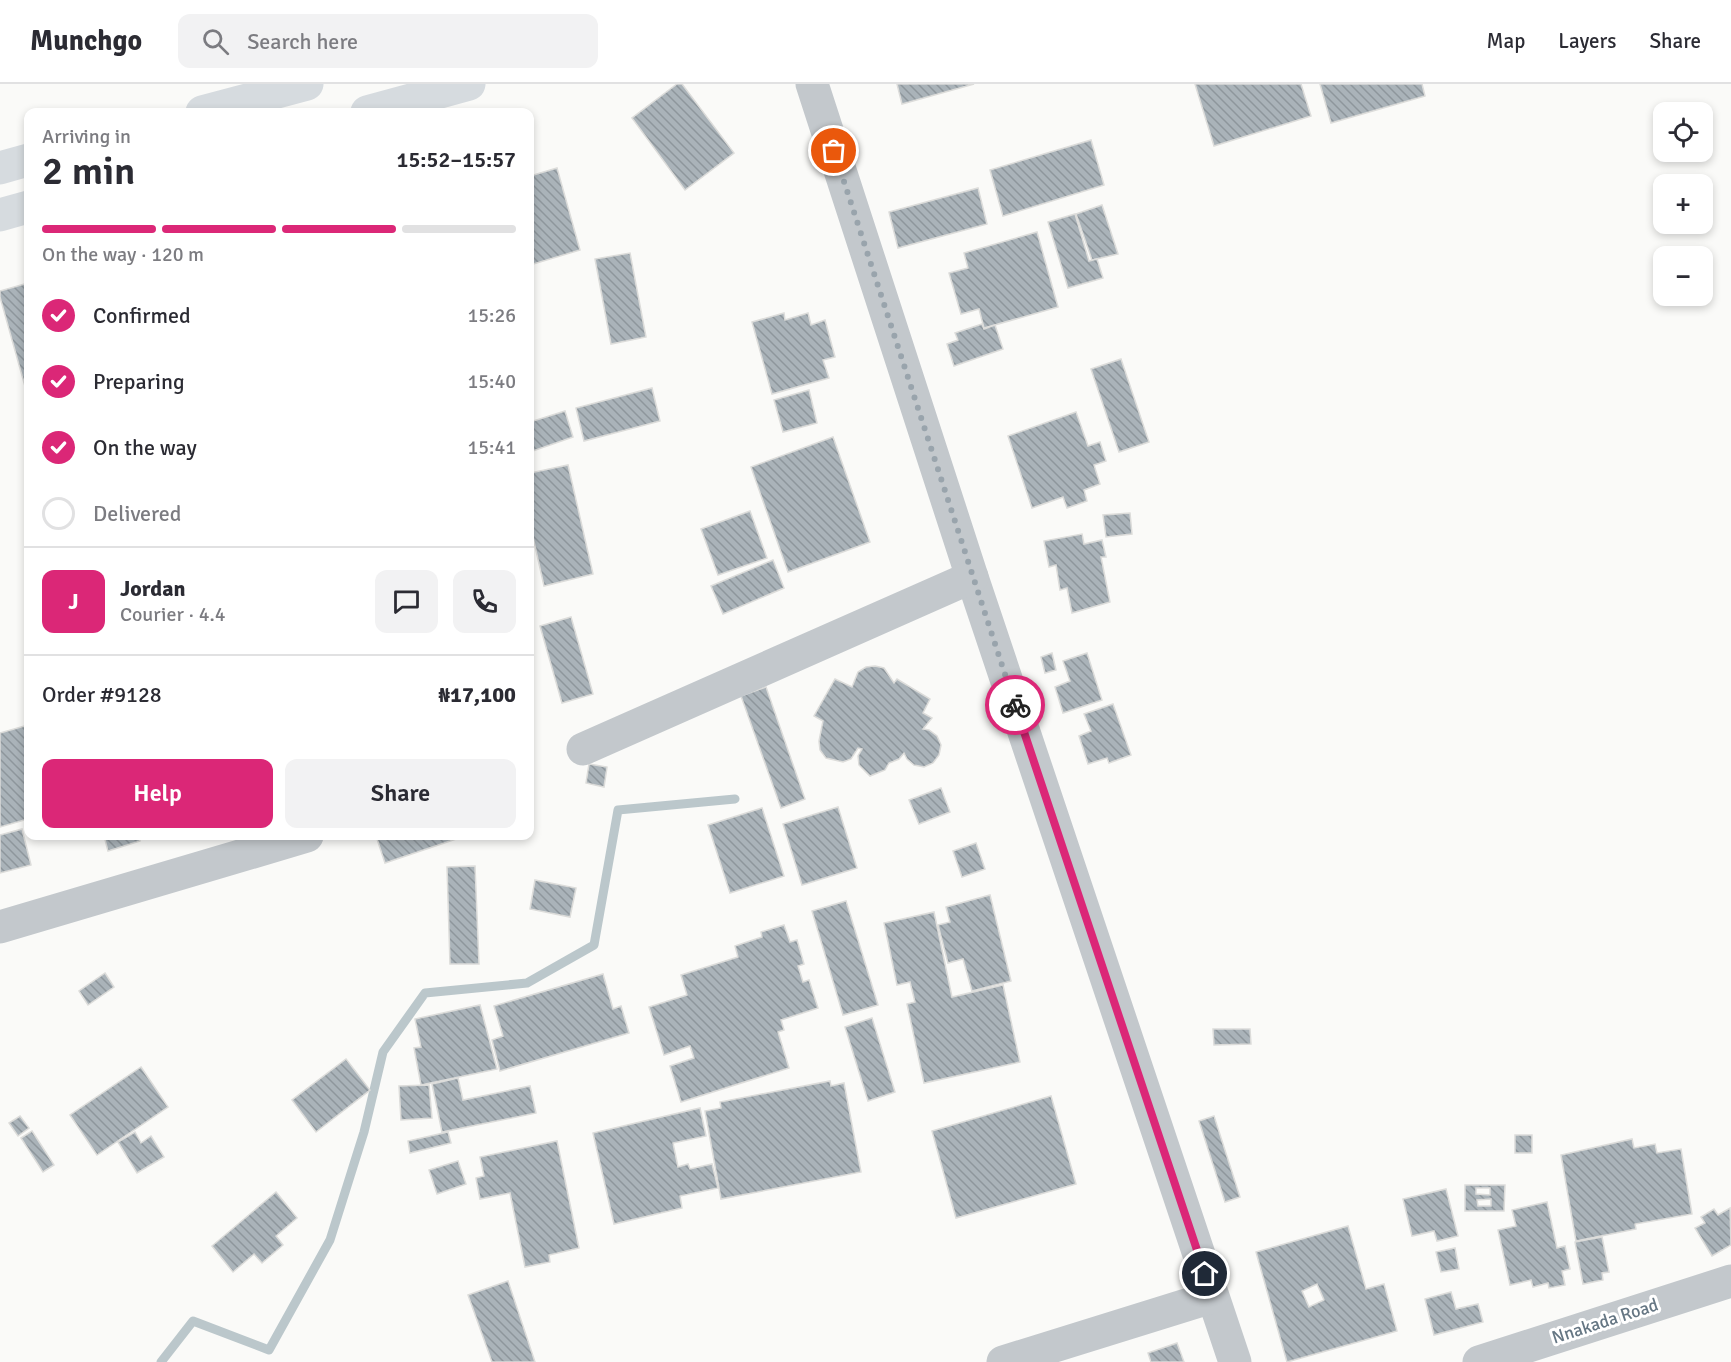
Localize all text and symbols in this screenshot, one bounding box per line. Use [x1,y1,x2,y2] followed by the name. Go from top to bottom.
[178,14,598,68] search box
[30,24,142,58] text: Munchgo
[199,25,232,58] icon: search
[247,28,358,55] text: Search here
[1487,28,1525,54] text: Map
[1558,28,1616,54] text: Layers
[1649,28,1701,54] text: Share
[1653,102,1713,306] map controls
[1653,102,1713,162] button: locate
[42,124,131,149] text: Arriving in
[808,125,859,176] pin
[817,134,850,167] icon: bag
[397,146,516,173] text: 15:52–15:57
[42,147,135,195] text: 2 min
[1653,174,1713,234] button: +
[42,242,204,267] text: On the way · 120 m
[1653,246,1713,306] button: −
[42,299,75,332] icon: check
[93,302,191,329] text: Confirmed
[467,303,516,328] text: 15:26
[42,365,75,398] icon: check
[93,368,185,395] text: Preparing
[467,369,516,394] text: 15:40
[42,431,75,464] icon: check
[93,434,197,461] text: On the way
[467,435,516,460] text: 15:41
[93,500,181,527] text: Delivered
[375,570,438,633] button: chat
[453,570,516,633] button: phone
[120,575,186,602] text: Jordan
[68,588,79,615] text: J
[120,602,226,627] text: Courier · 4.4
[985,675,1045,735] courier
[42,681,162,708] text: Order #9128
[438,681,516,708] text: ₦17,100
[999,689,1032,722] icon: bike
[42,759,273,828] button: Help
[285,759,516,828] button: Share
[1179,1248,1230,1299] pin
[1188,1257,1221,1290] icon: home
[1549,1293,1661,1349] street label: Nnakada Road

